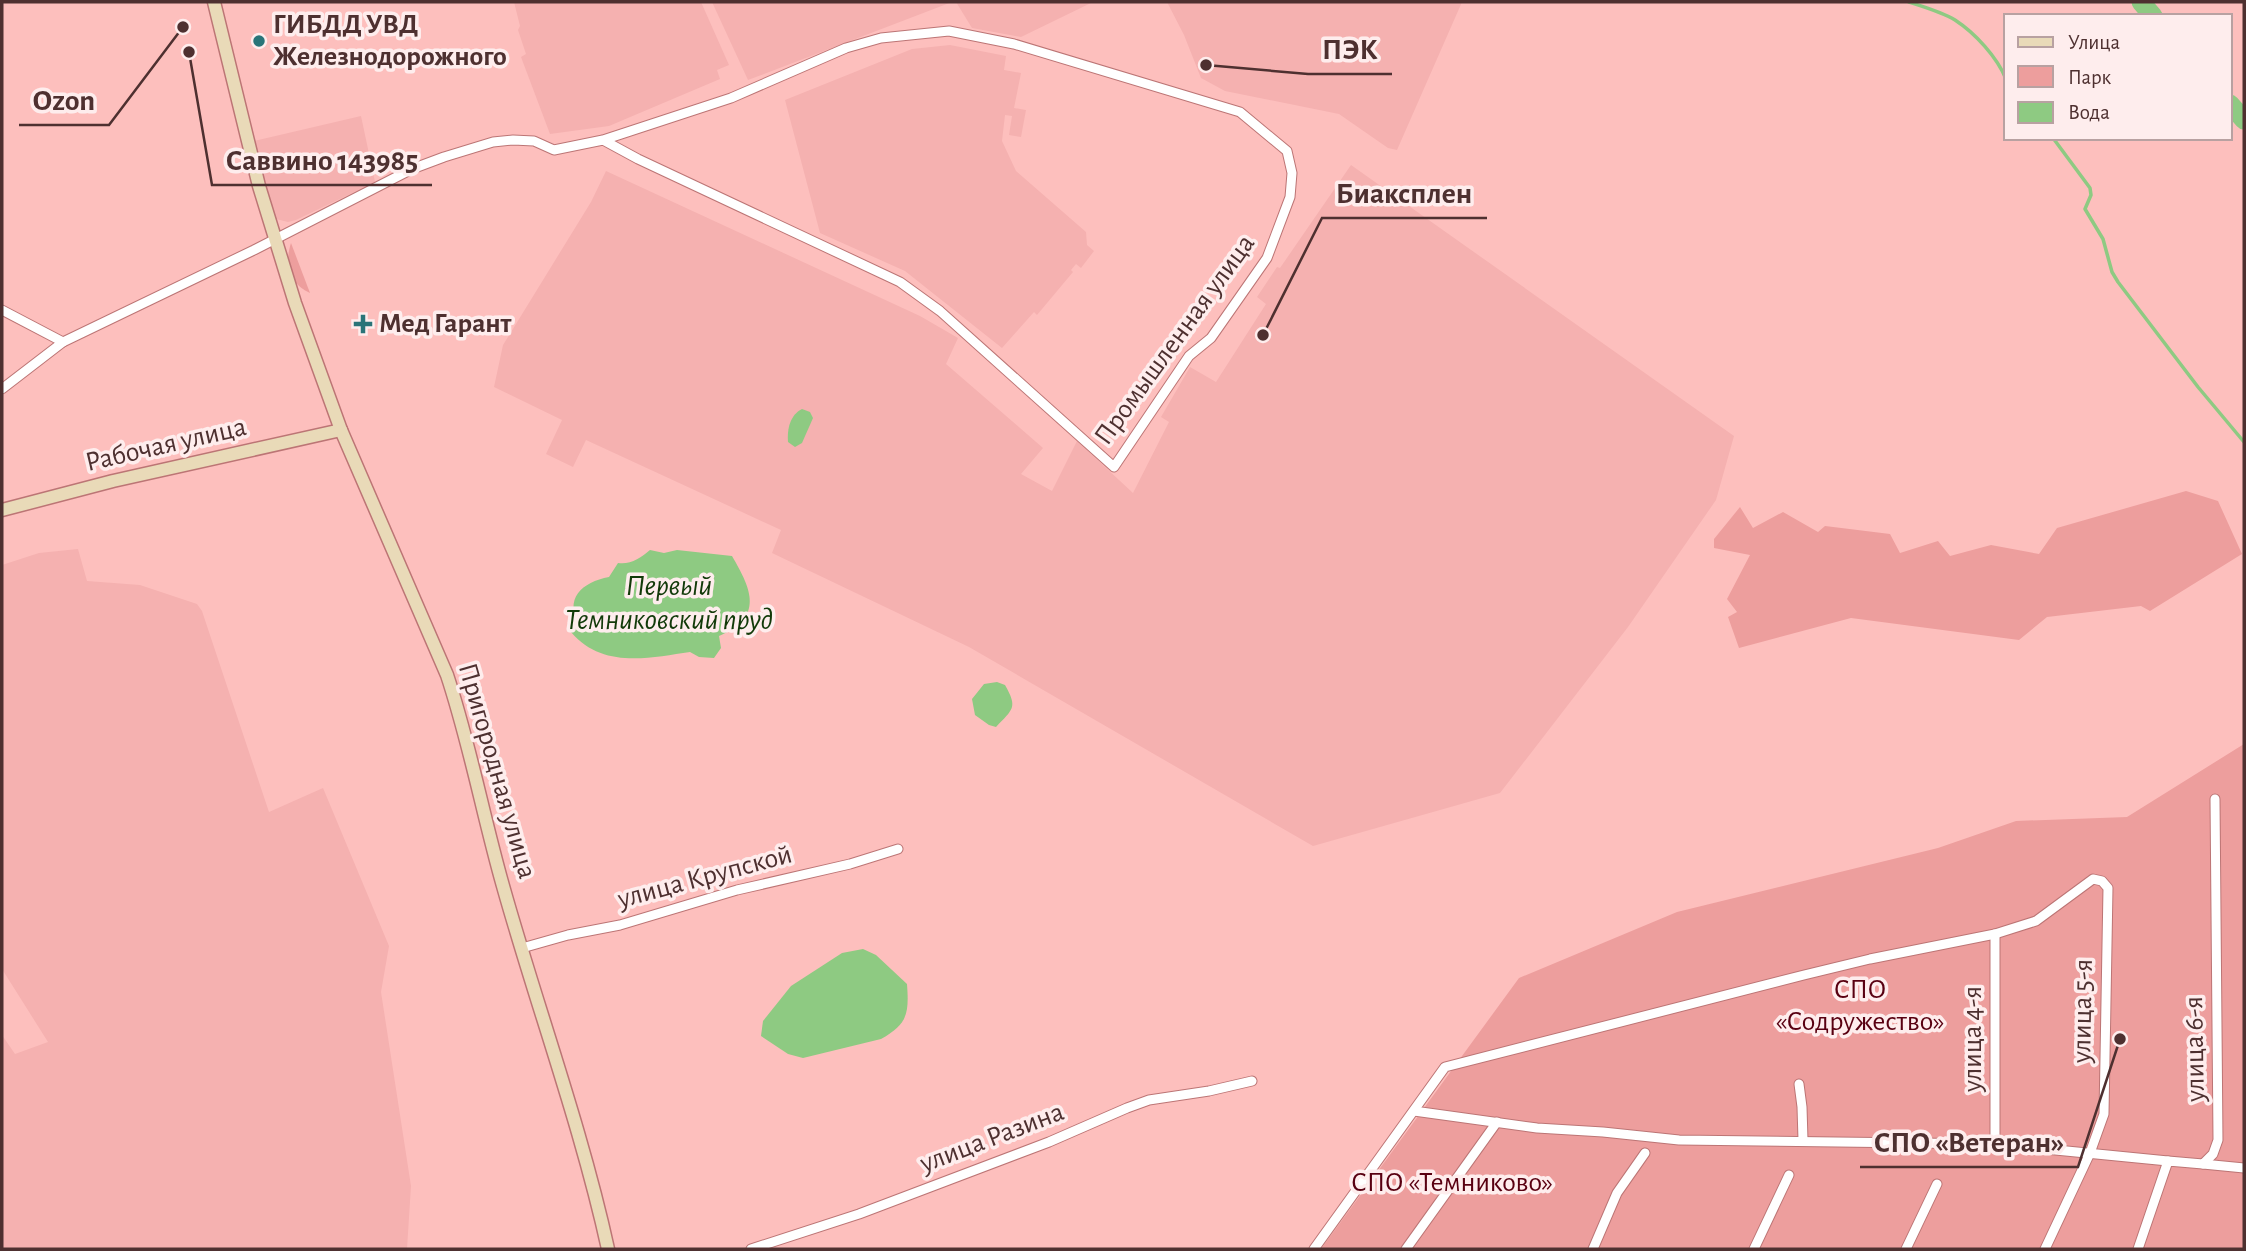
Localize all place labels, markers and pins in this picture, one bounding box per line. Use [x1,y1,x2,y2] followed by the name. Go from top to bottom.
[273,11,507,71] place label: ГИБДД УВД Железнодорожного
[1308,23,1392,74] callout: ПЭК
[251,33,267,49] marker: ГИБДД УВД Железнодорожного
[19,74,109,125] callout: Ozon
[212,134,432,185] callout: Саввино 143985
[1322,167,1487,218] callout: Биаксплен
[379,310,512,338] place label: Мед Гарант
[353,314,373,334] marker: Мед Гарант
[1860,1116,2078,1167] callout: СПО «Ветеран»

